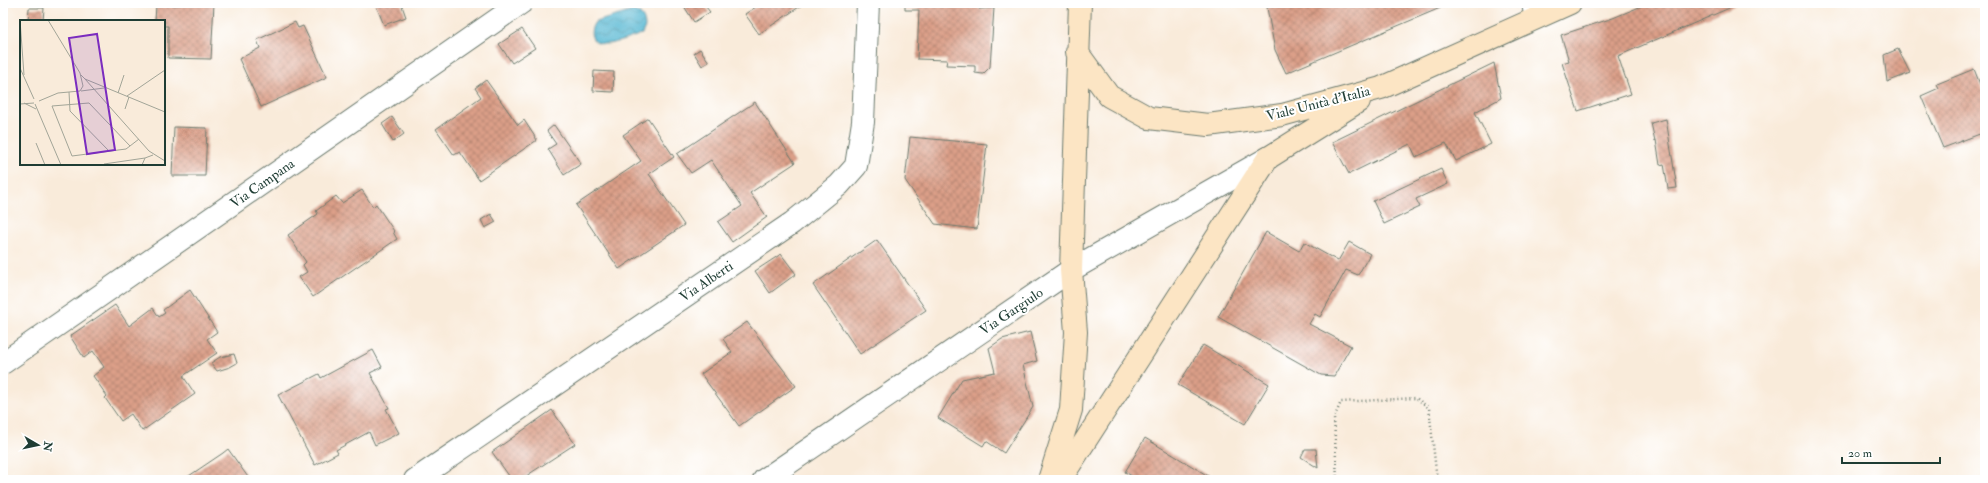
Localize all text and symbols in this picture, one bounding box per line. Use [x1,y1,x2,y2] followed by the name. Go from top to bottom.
[20,20,165,165] inset map
[1264,82,1372,125] street label: Viale Unità d'Italia
[227,155,299,213] street label: Via Campana
[676,257,736,305] street label: Via Alberti
[976,284,1047,339] street label: Via Gargiulo
[18,425,58,465] north arrow
[1842,439,1940,465] scale bar
[40,440,55,453] text: N
[1848,446,1873,461] text: 20 m

